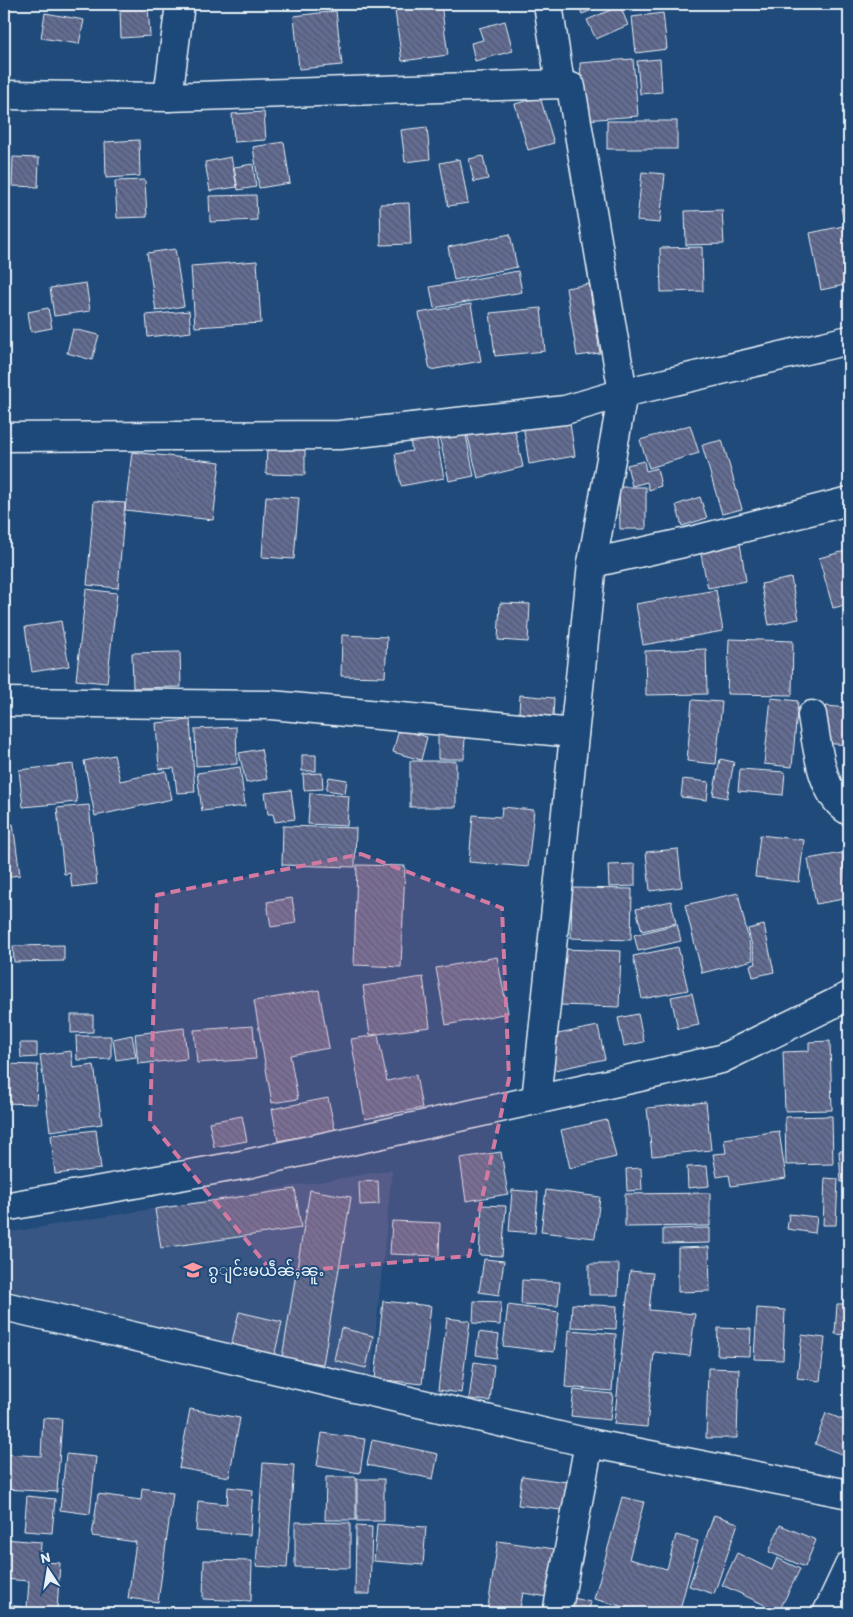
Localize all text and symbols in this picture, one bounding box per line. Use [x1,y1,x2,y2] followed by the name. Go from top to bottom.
[182,1259,204,1281] school or university icon: ၵွျင်းမယဵၼ်ႇၼူႉ
[208,1259,324,1285] place label: ၵွျင်းမယဵၼ်ႇၼူႉ
[22,1544,72,1594] north arrow
[39,1548,52,1567] text: N

